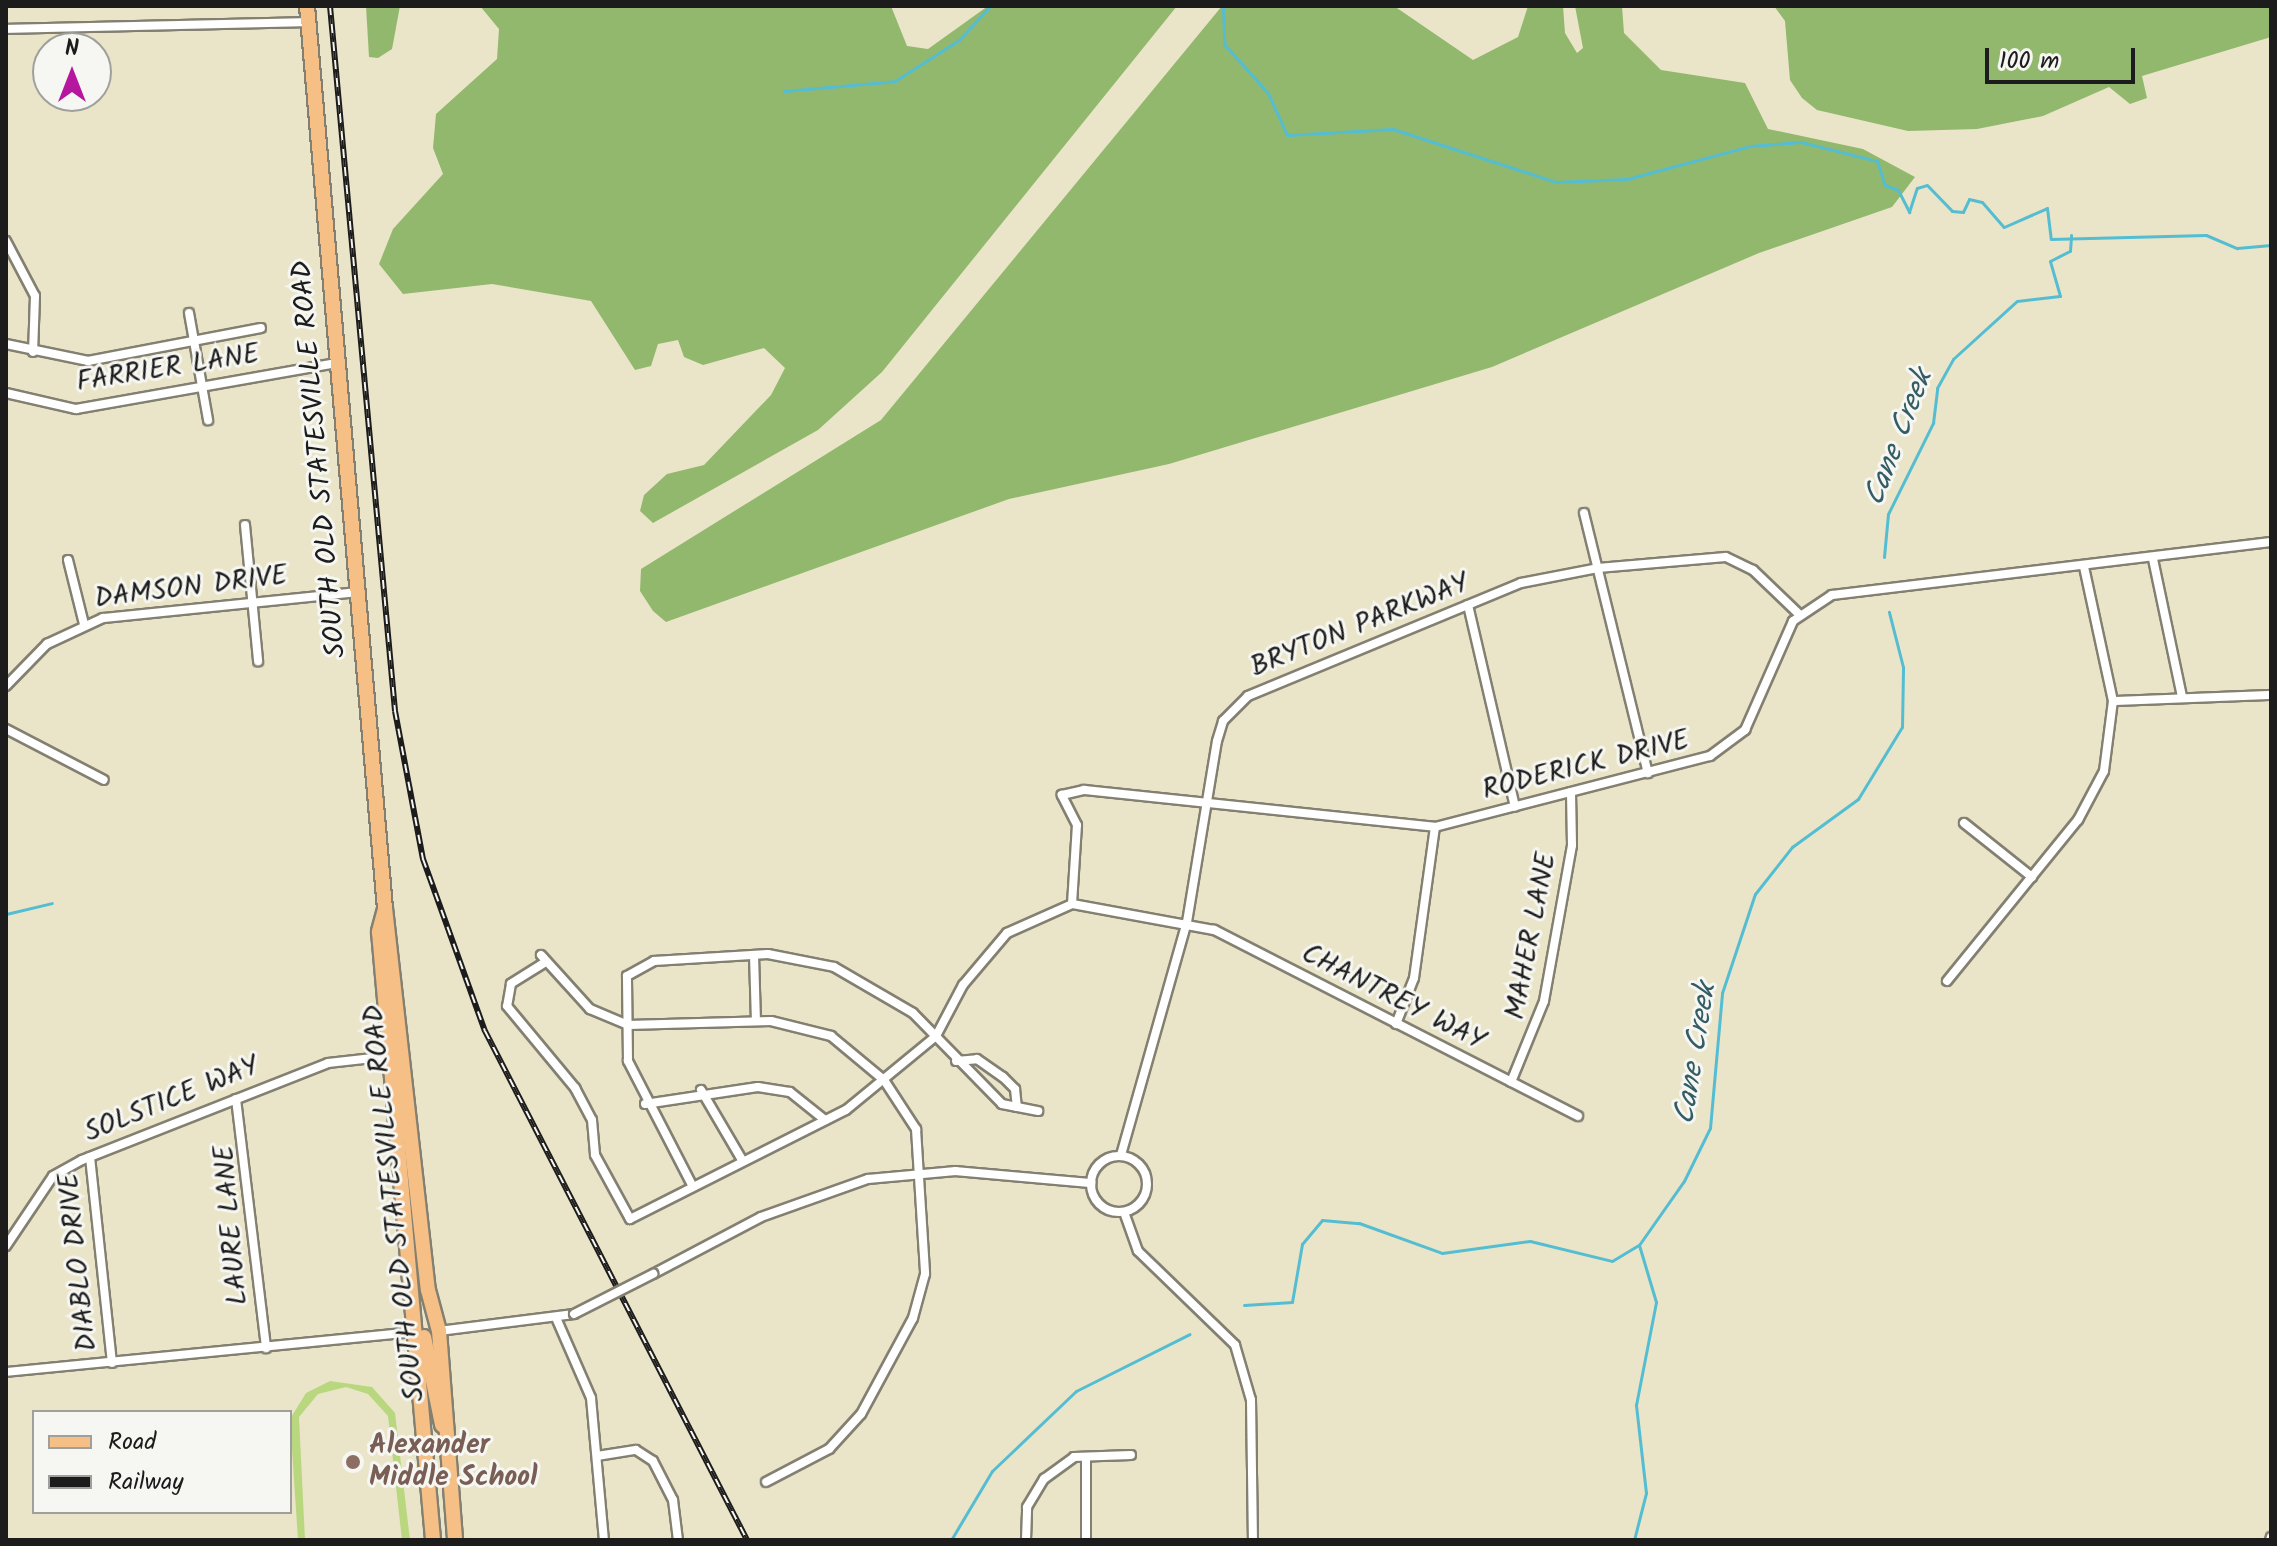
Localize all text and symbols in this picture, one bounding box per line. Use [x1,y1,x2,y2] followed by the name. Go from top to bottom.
[32,32,112,112] north arrow
[65,32,79,67] text: N
[1989,32,2139,82] scale bar
[1999,42,2059,81] text: 100 m
[286,259,354,659] street label: SOUTH OLD STATESVILLE ROAD
[74,338,262,400] street label: FARRIER LANE
[1857,365,1941,511] water label: Cane Creek
[93,560,289,616] street label: DAMSON DRIVE
[1246,567,1474,685] street label: BRYTON PARKWAY
[1479,724,1693,808] street label: RODERICK DRIVE
[1499,850,1565,1022] street label: MAHER LANE
[1296,937,1490,1059] street label: CHANTREY WAY
[1667,981,1725,1127] water label: Cane Creek
[357,1003,433,1403] street label: SOUTH OLD STATESVILLE ROAD
[80,1050,264,1150] street label: SOLSTICE WAY
[208,1144,256,1306] street label: LAURE LANE
[53,1171,105,1353] street label: DIABLO DRIVE
[32,1410,292,1514] legend
[108,1423,156,1462] text: Road
[369,1429,537,1495] place label: Alexander Middle School
[344,1453,362,1471] marker: Alexander Middle School
[108,1463,184,1502] text: Railway

